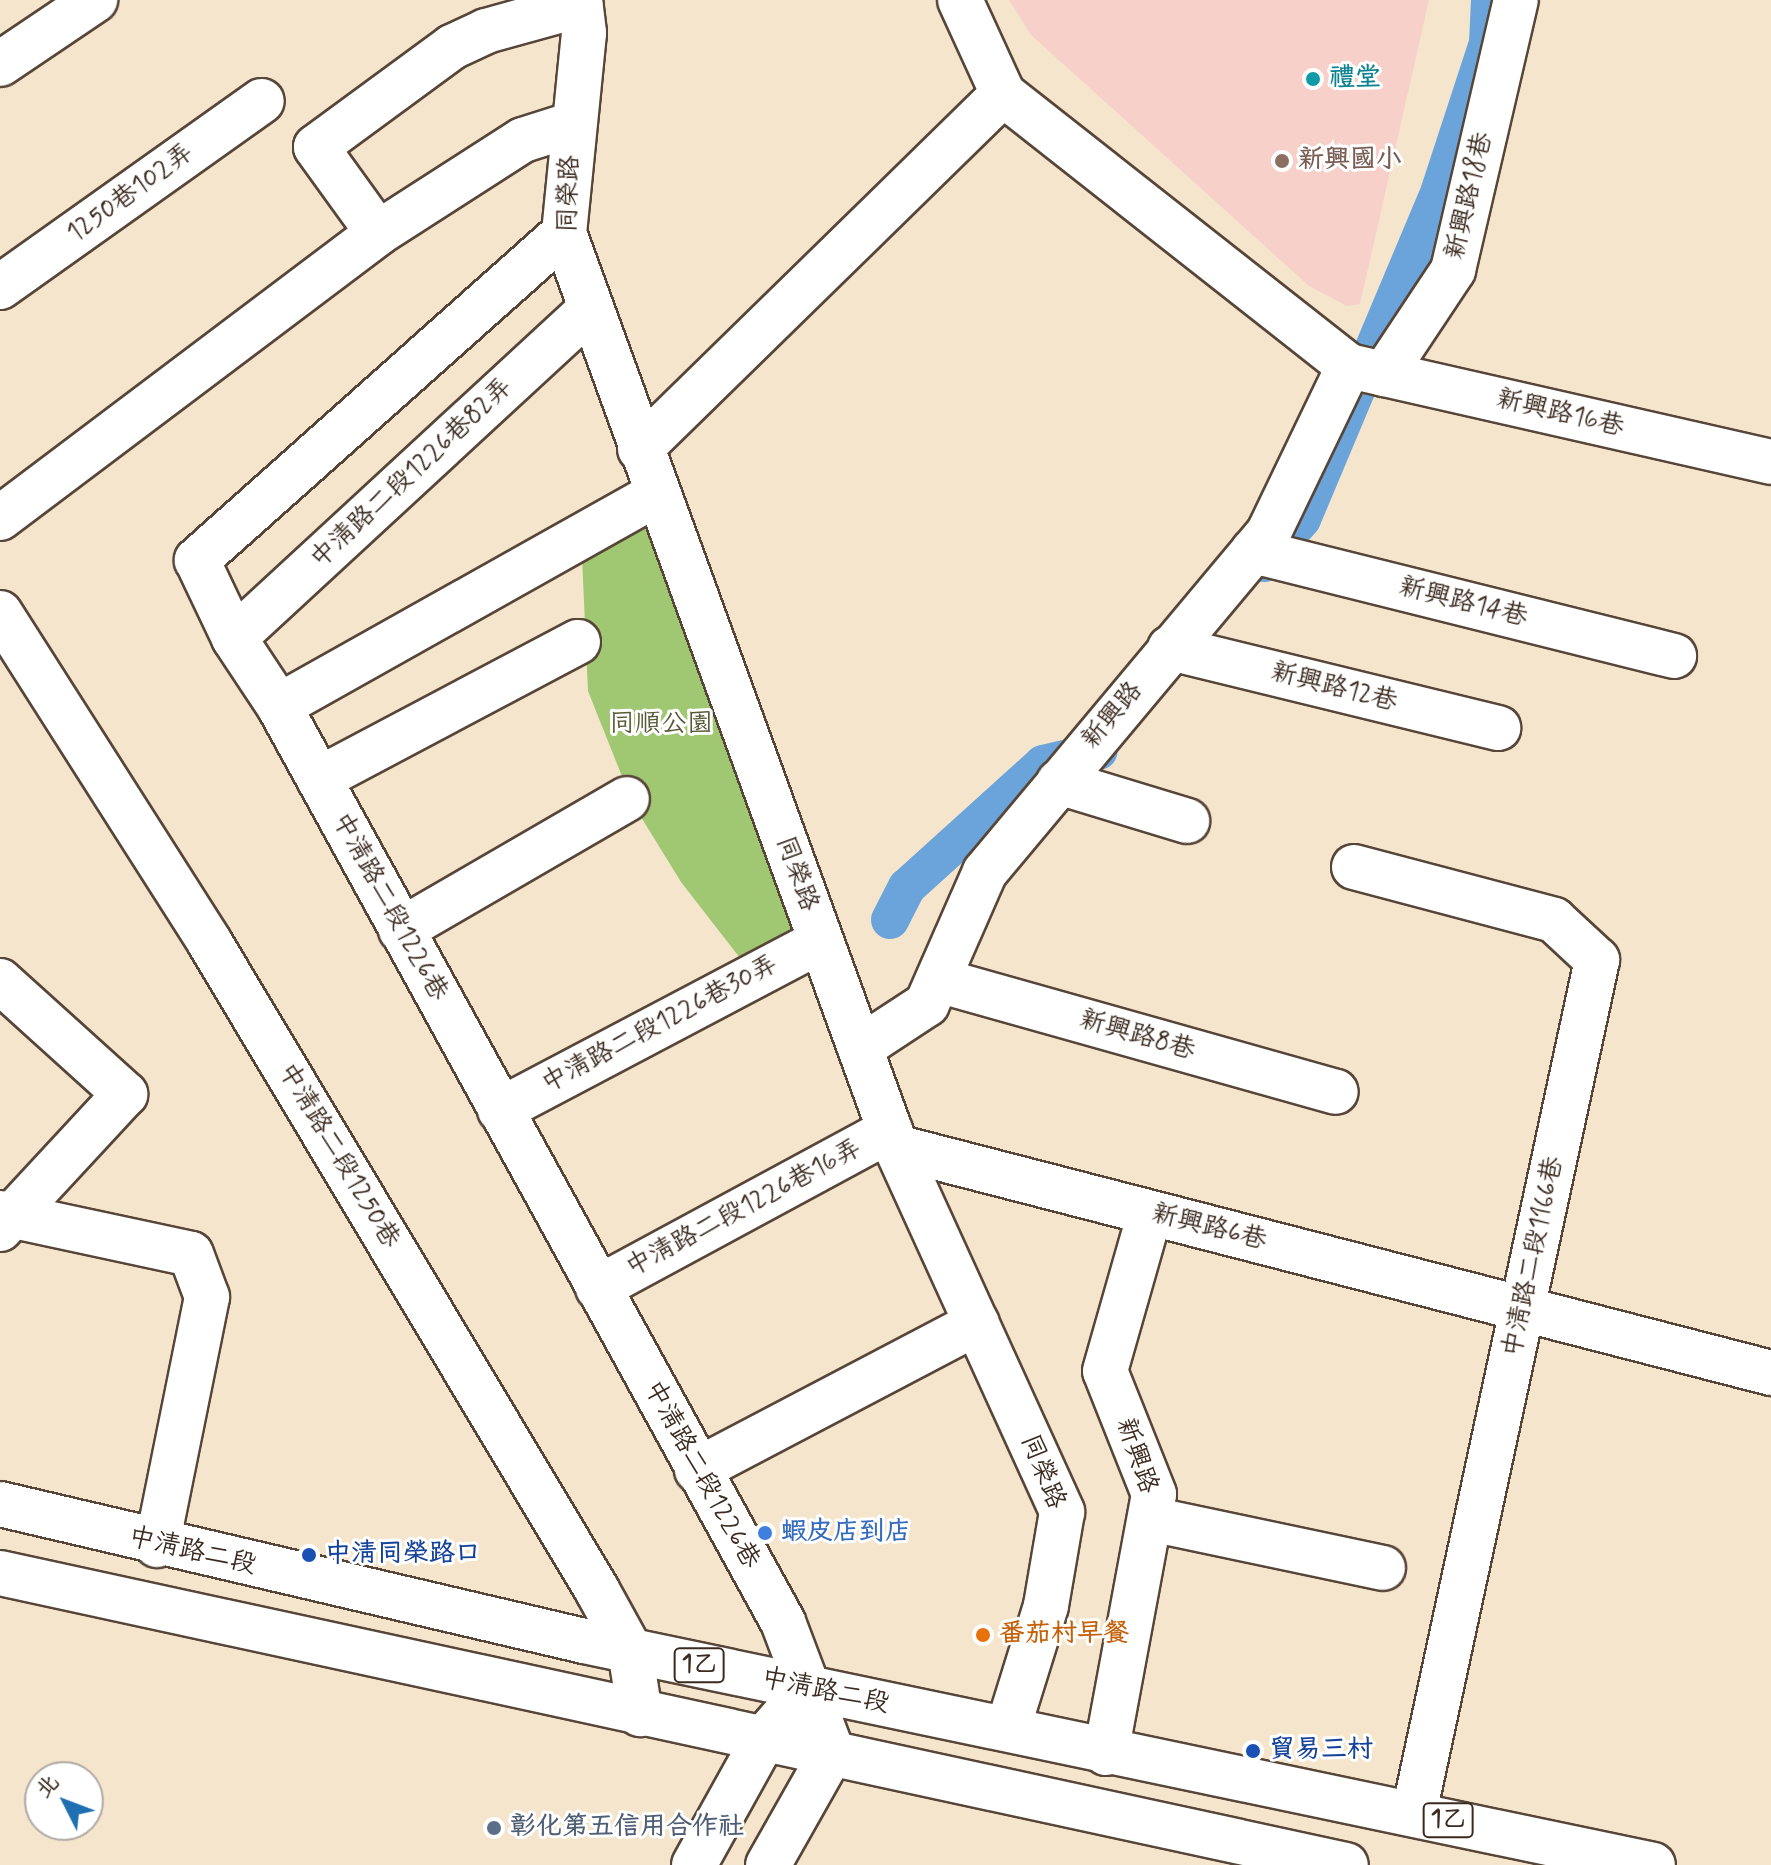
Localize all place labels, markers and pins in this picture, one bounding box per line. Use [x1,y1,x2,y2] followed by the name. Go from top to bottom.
[1329,63,1381,95] place label: 禮堂
[1304,70,1322,88] marker: 禮堂
[1298,145,1402,177] place label: 新興國小
[1273,152,1291,170] marker: 新興國小
[781,1517,911,1549] place label: 蝦皮店到店
[756,1524,774,1542] marker: 蝦皮店到店
[325,1539,481,1571] place label: 中清同榮路口
[300,1546,318,1564] marker: 中清同榮路口
[999,1619,1129,1651] place label: 番茄村早餐
[974,1626,992,1644] marker: 番茄村早餐
[1269,1735,1373,1767] place label: 貿易三村
[1244,1742,1262,1760] marker: 貿易三村
[510,1812,744,1844] place label: 彰化第五信用合作社
[485,1819,503,1837] marker: 彰化第五信用合作社

